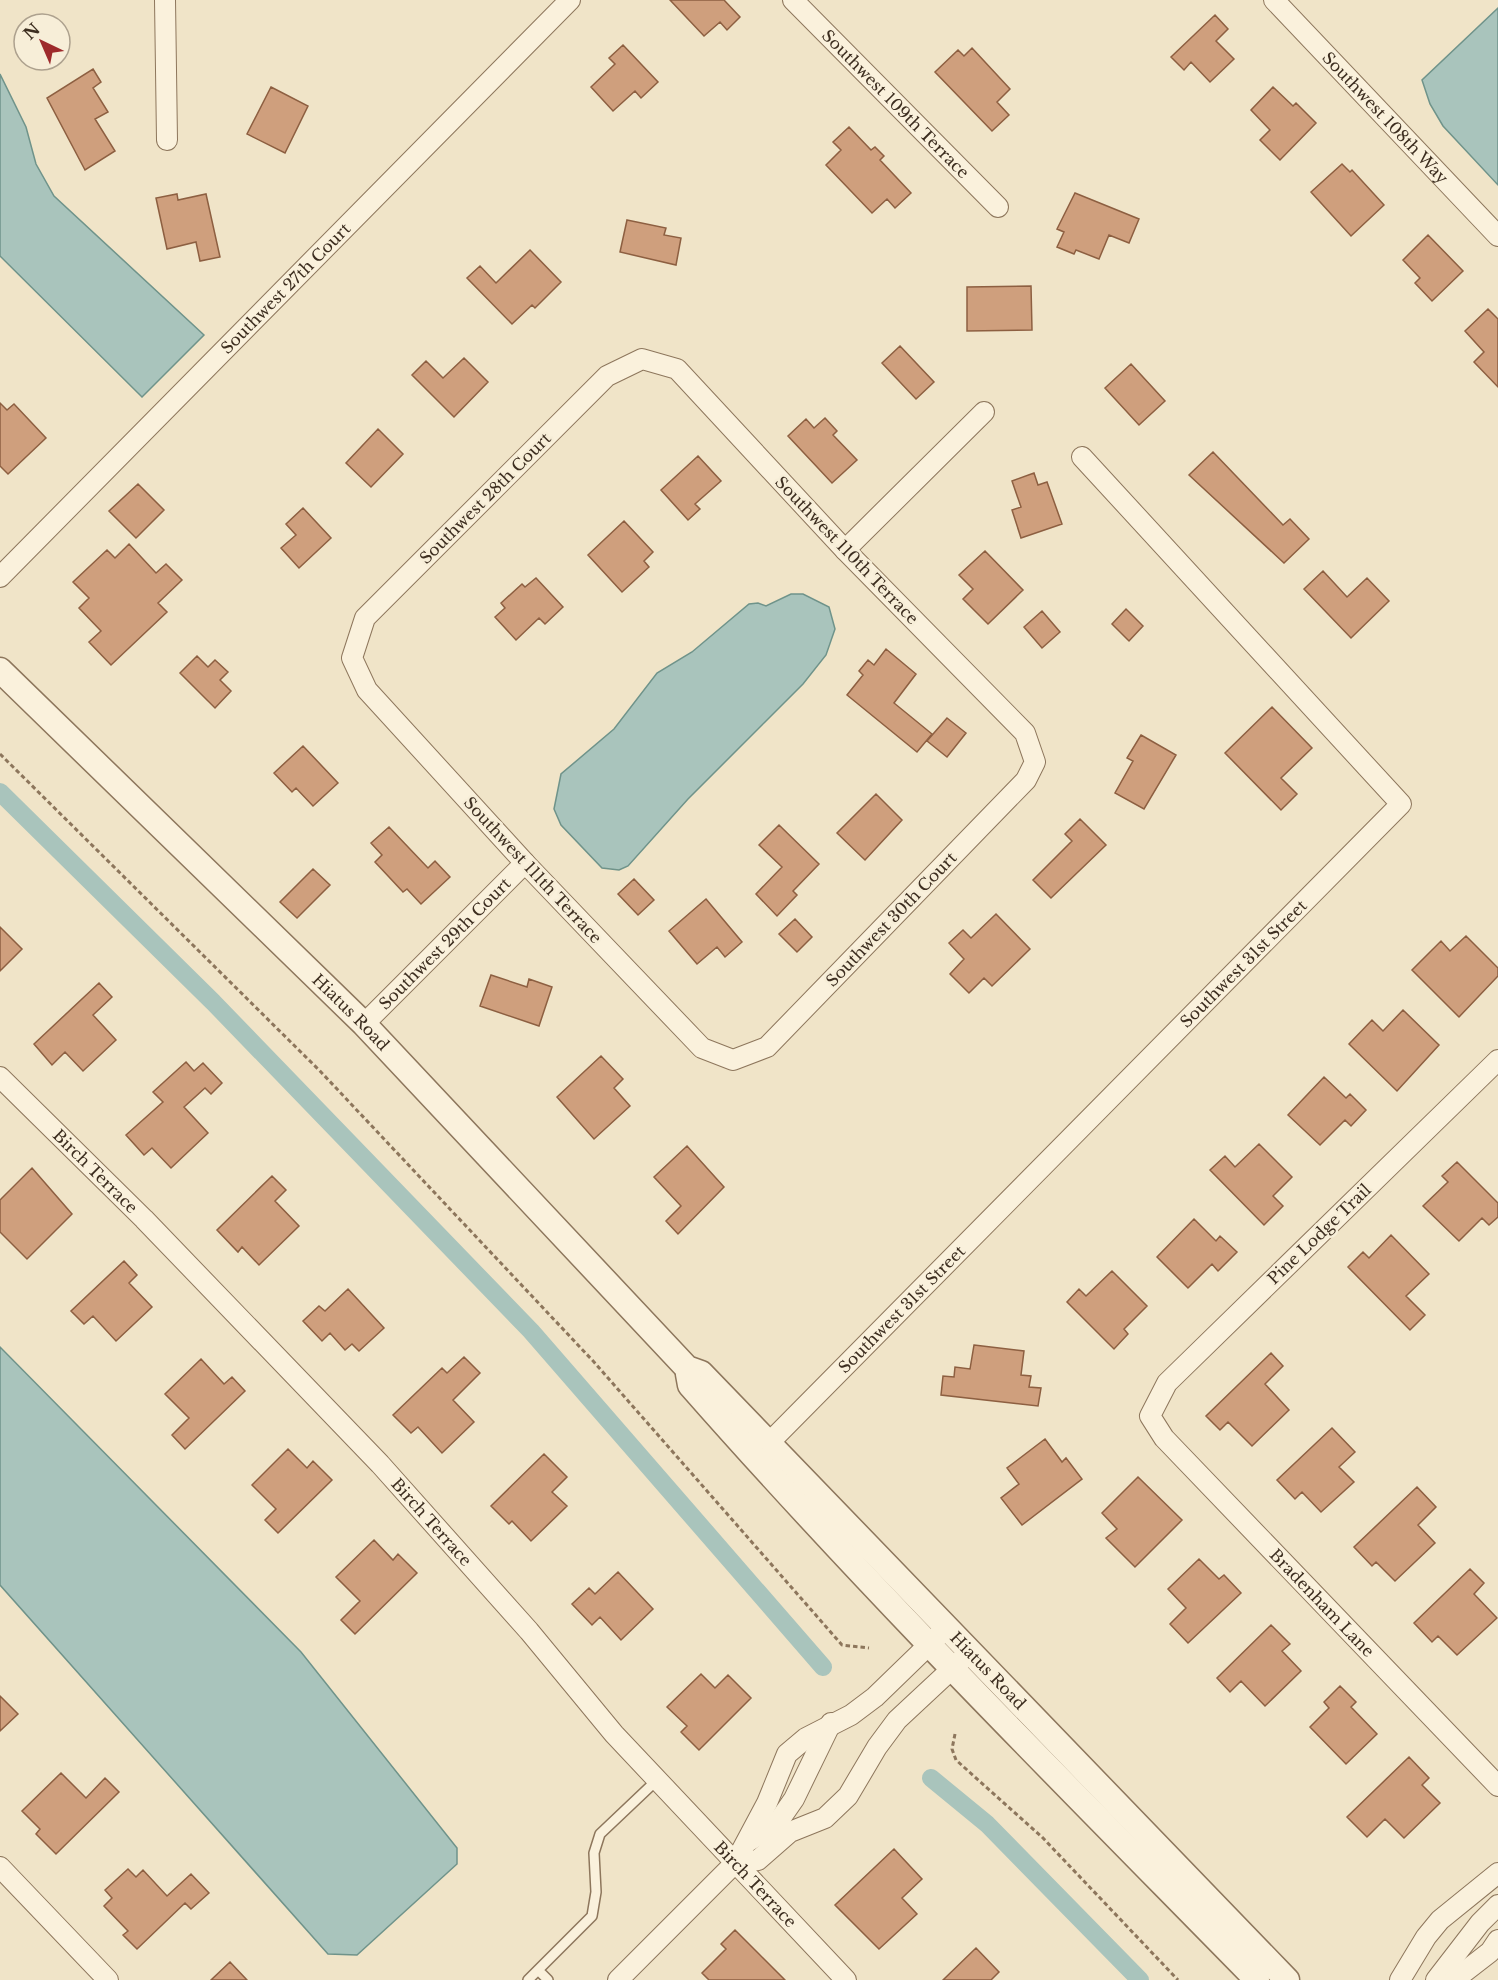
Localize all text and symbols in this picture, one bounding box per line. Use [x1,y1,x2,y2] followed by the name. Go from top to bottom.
[12,12,72,72] north arrow
[19,19,44,44] text: N
[818,25,974,182] street label: Southwest 109th Terrace
[1318,47,1453,188] street label: Southwest 108th Way
[216,219,354,358] street label: Southwest 27th Court
[415,428,555,568] street label: Southwest 28th Court
[771,472,923,628] street label: Southwest 110th Terrace
[460,792,606,948] street label: Southwest 111th Terrace
[822,848,960,990] street label: Southwest 30th Court
[374,873,515,1014] street label: Southwest 29th Court
[1176,895,1311,1032] street label: Southwest 31st Street
[308,969,394,1055] street label: Hiatus Road
[49,1125,142,1217] street label: Birch Terrace
[1263,1180,1375,1288] street label: Pine Lodge Trail
[834,1241,969,1377] street label: Southwest 31st Street
[387,1474,476,1570] street label: Birch Terrace
[1266,1545,1379,1661] street label: Bradenham Lane
[946,1627,1030,1714] street label: Hiatus Road
[710,1837,801,1931] street label: Birch Terrace

